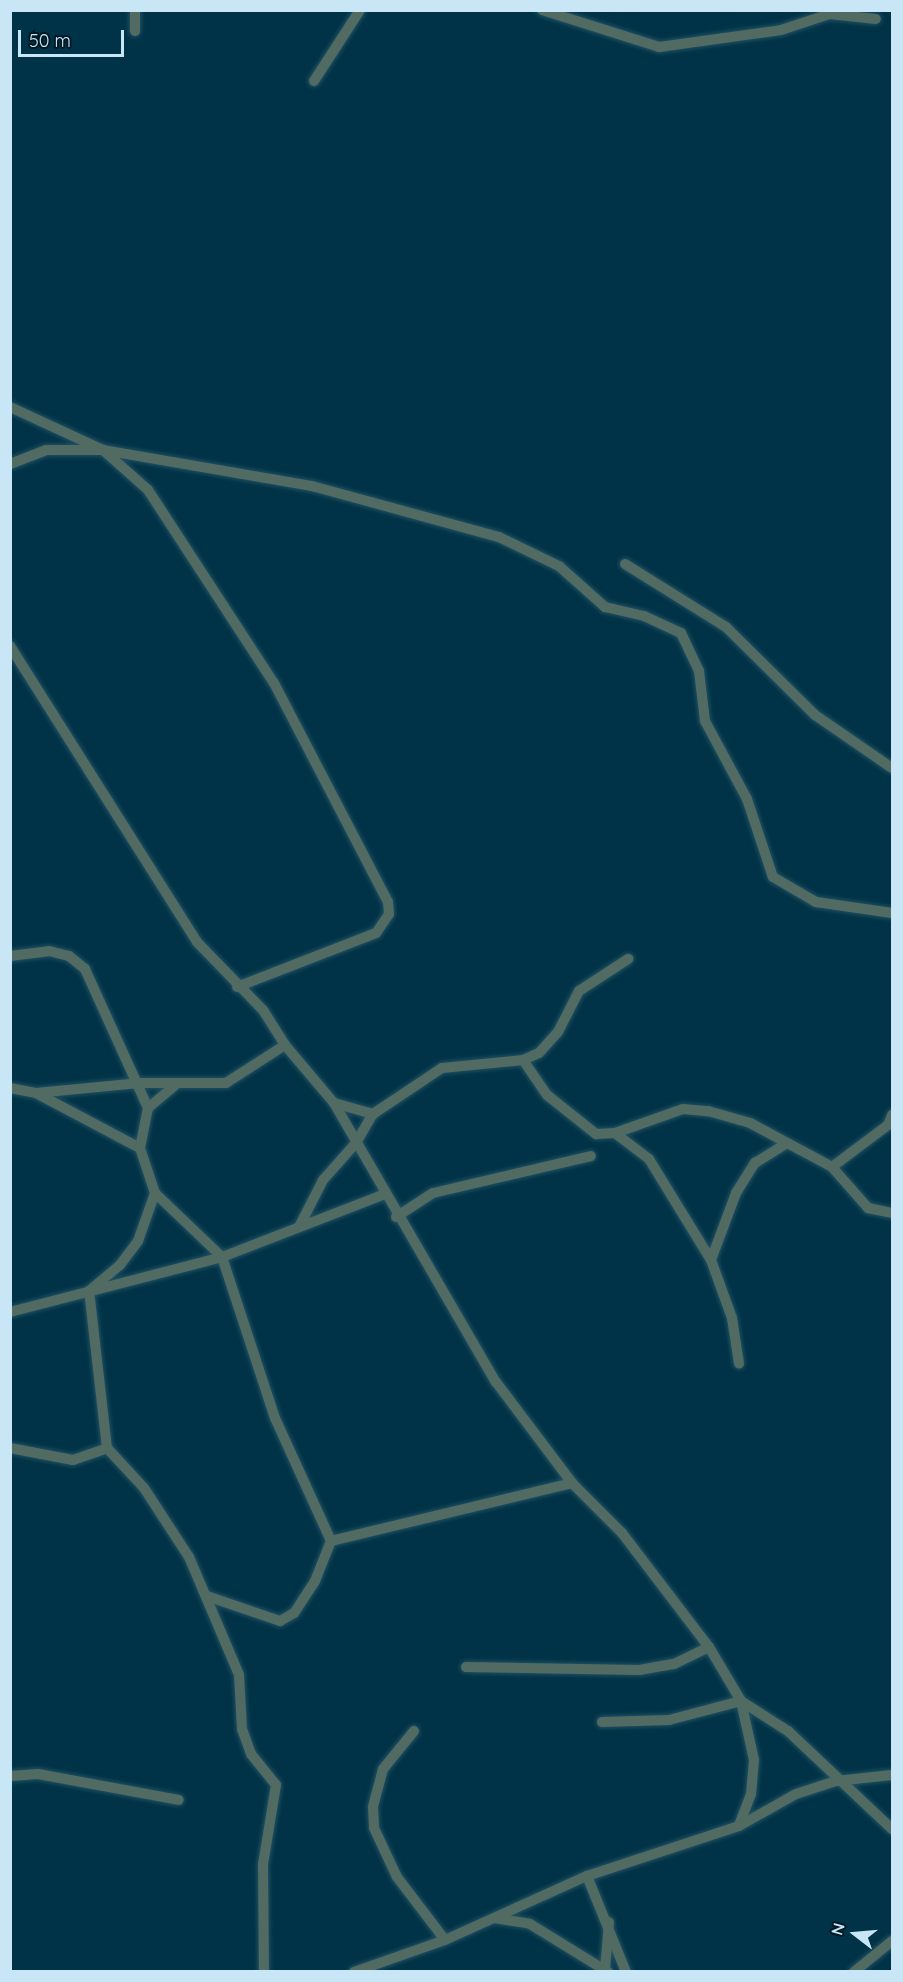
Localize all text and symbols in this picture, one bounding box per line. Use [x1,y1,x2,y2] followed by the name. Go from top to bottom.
[21,18,128,56] scale bar
[29,29,71,52] text: 50 m
[825,1904,885,1964] north arrow
[826,1921,849,1937] text: N

